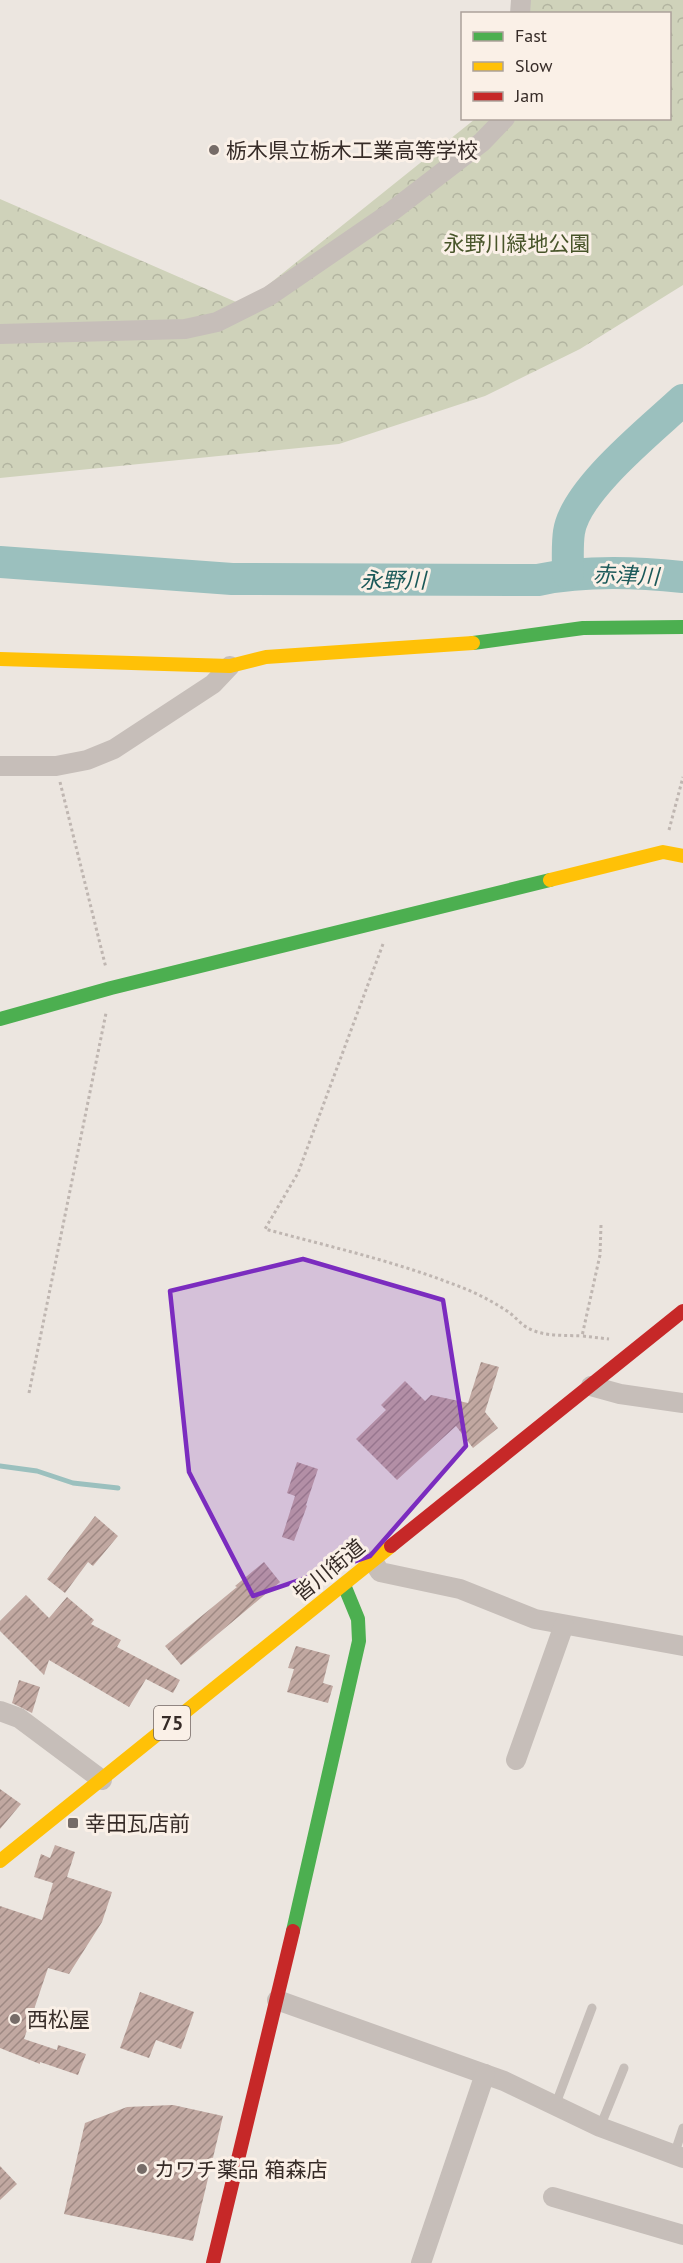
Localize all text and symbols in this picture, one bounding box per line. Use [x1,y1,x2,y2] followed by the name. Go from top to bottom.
[461,12,671,120] legend
[515,24,547,47] text: Fast
[515,54,553,77] text: Slow
[514,84,544,107] text: Jam
[226,137,478,164] place label: 栃木県立栃木工業高等学校
[207,143,221,157] marker: 栃木県立栃木工業高等学校
[444,230,591,257] park label: 永野川緑地公園
[593,560,661,590] water label: 赤津川
[360,566,428,594] water label: 永野川
[288,1533,370,1607] street label: 皆川街道
[154,1706,190,1740] road number: 75
[85,1810,190,1837] place label: 幸田瓦店前
[66,1816,80,1830] marker: 幸田瓦店前
[27,2006,90,2033] place label: 西松屋
[8,2012,22,2026] marker: 西松屋
[154,2156,328,2183] place label: カワチ薬品 箱森店
[135,2162,149,2176] marker: カワチ薬品 箱森店

